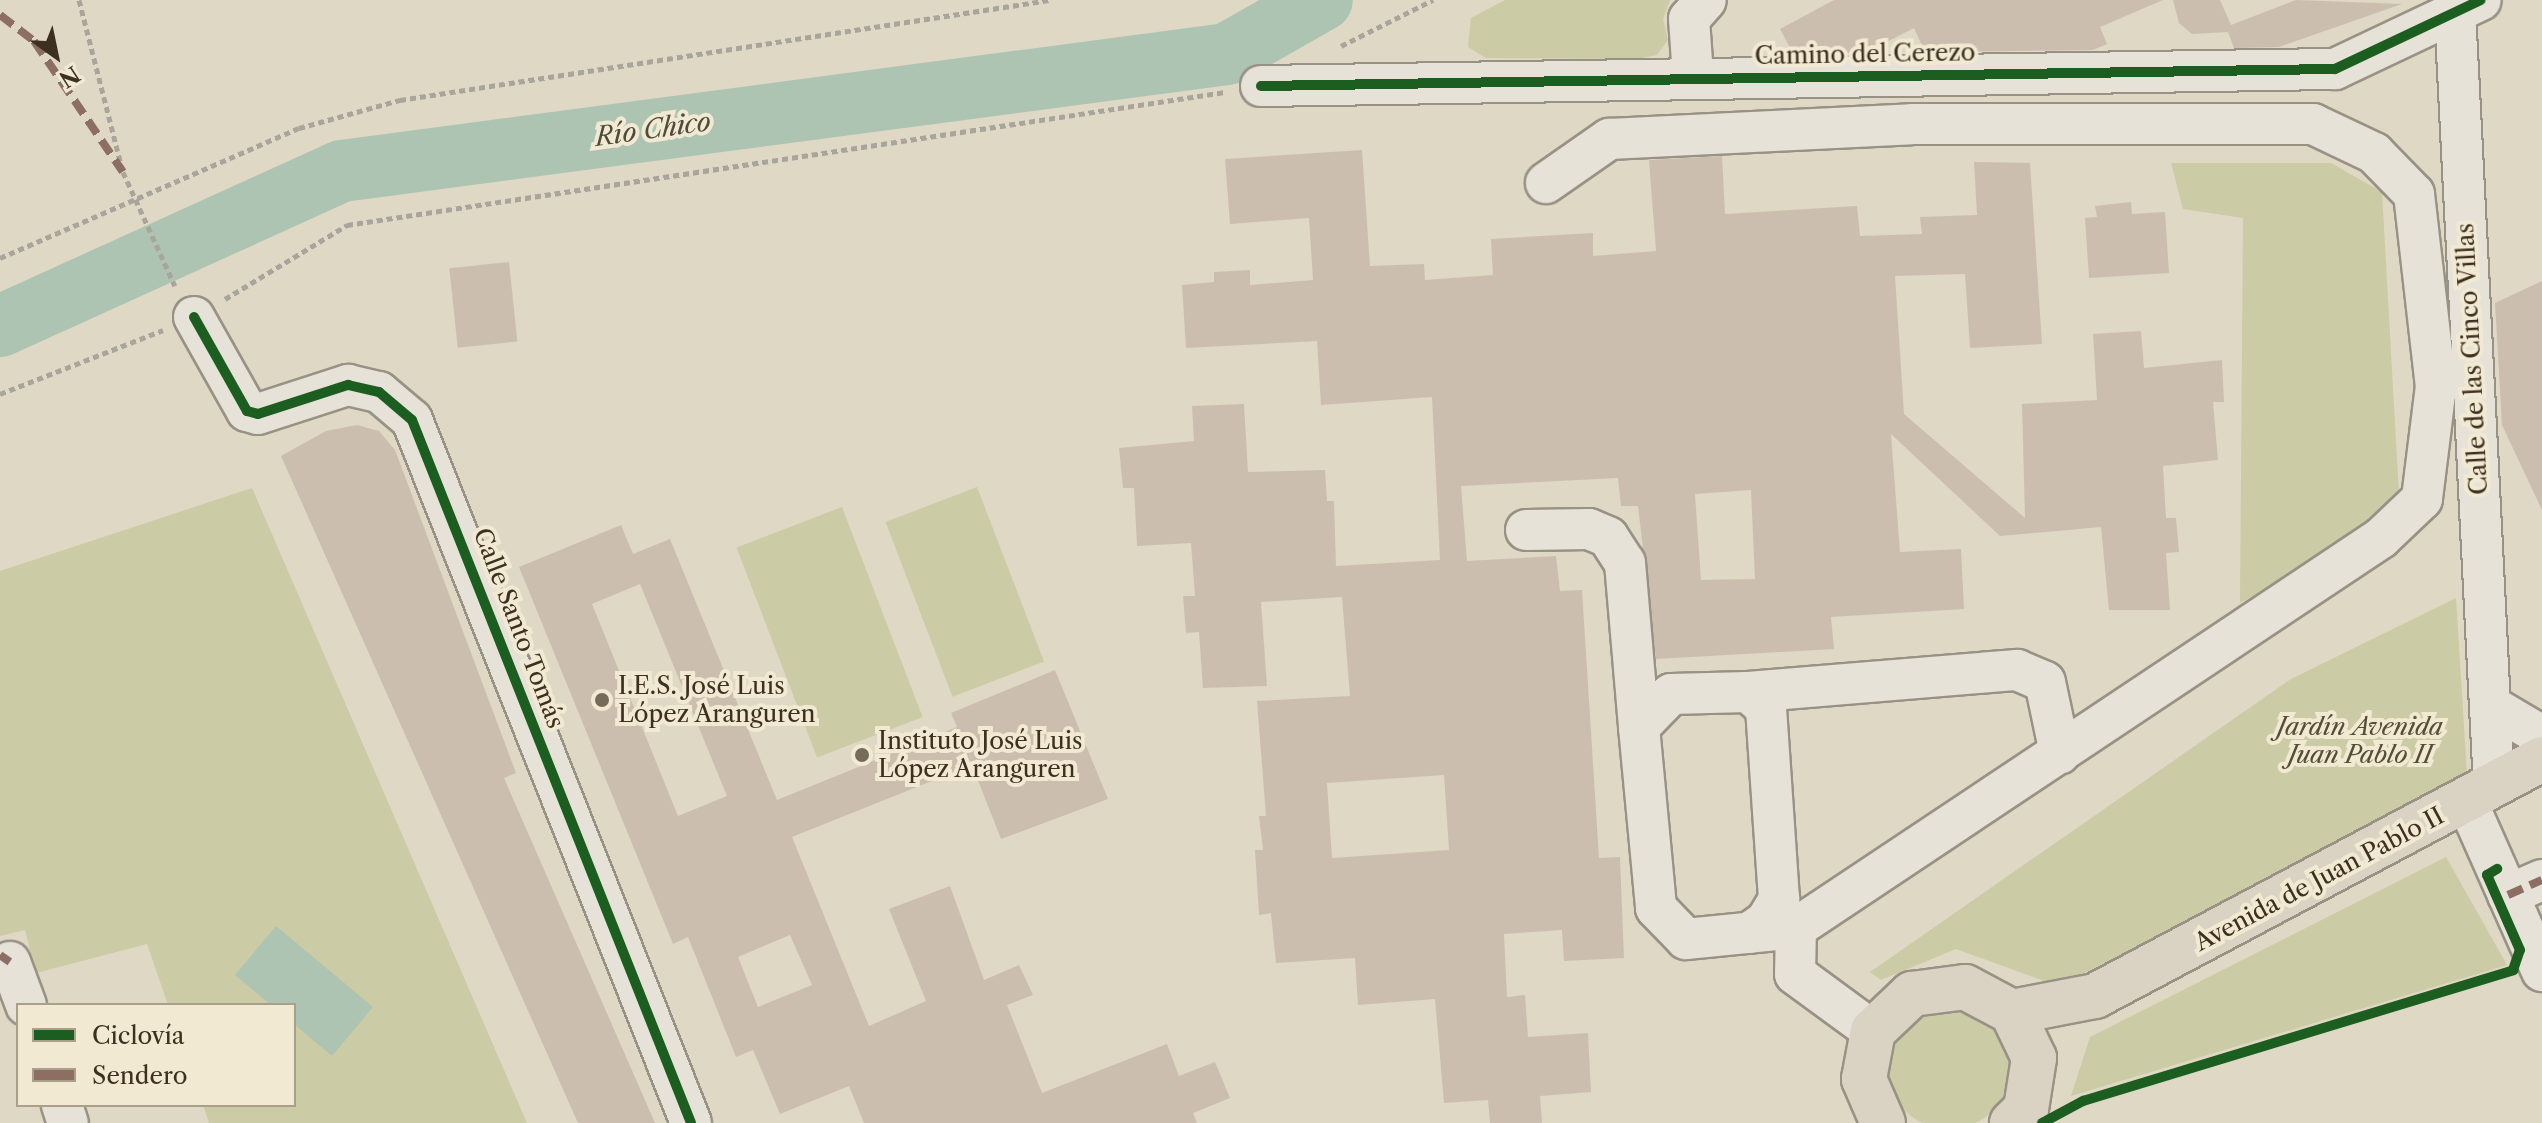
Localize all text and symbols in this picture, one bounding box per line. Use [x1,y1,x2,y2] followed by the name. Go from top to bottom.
[16,16,96,96] north arrow
[1754,38,1976,70] street label: Camino del Cerezo
[54,60,85,93] text: N
[593,106,713,154] water label: Río Chico
[2450,222,2494,496] street label: Calle de las Cinco Villas
[467,524,571,732] street label: Calle Santo Tomás
[618,672,817,728] place label: I.E.S. José Luis López Aranguren
[593,691,611,709] marker: I.E.S. José Luis López Aranguren
[2277,713,2443,769] park label: Jardín Avenida Juan Pablo II
[878,727,1082,783] place label: Instituto José Luis López Aranguren
[853,746,871,764] marker: Instituto José Luis López Aranguren
[2189,801,2449,957] street label: Avenida de Juan Pablo II
[16,1003,296,1107] legend
[92,1021,185,1050] text: Ciclovía
[92,1061,187,1090] text: Sendero

